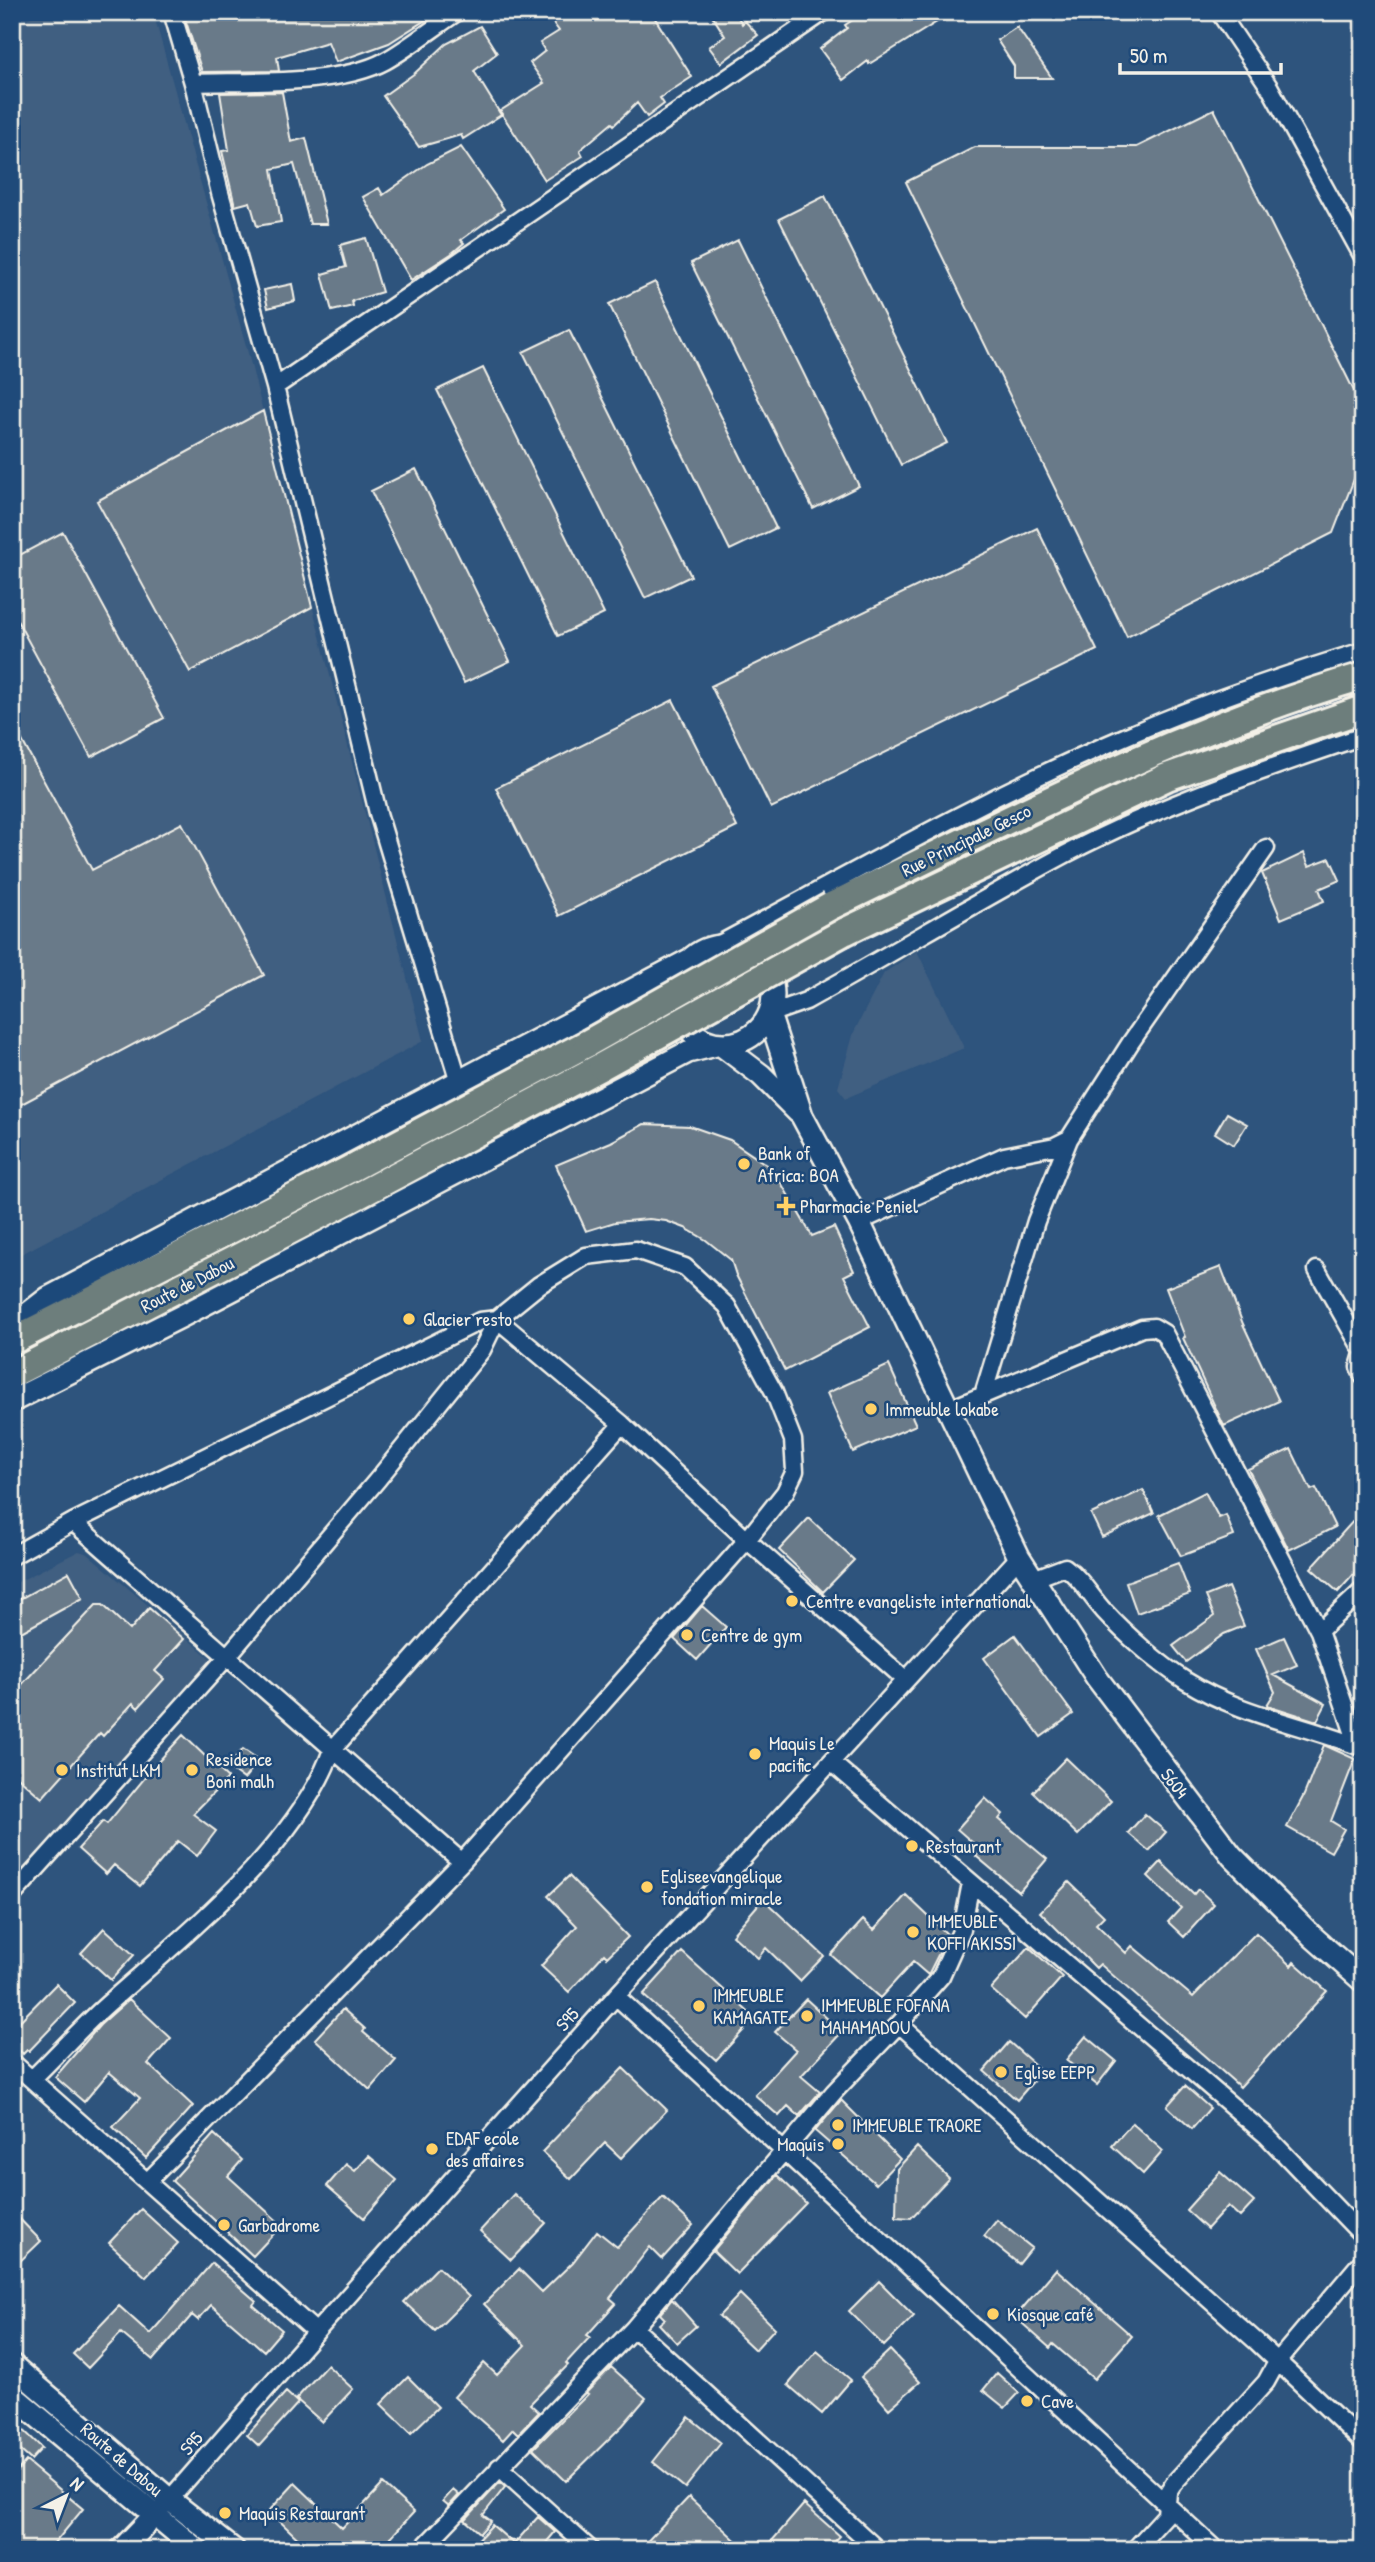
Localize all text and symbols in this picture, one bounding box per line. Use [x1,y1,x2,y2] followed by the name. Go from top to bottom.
[1120,32,1280,76] scale bar
[1130,41,1167,70] text: 50 m
[897,797,1035,883] street label: Rue Principale Gesco
[758,1140,839,1188] place label: Bank of Africa: BOA
[736,1156,752,1172] marker: Bank of Africa: BOA
[800,1193,919,1219] place label: Pharmacie Peniel
[778,1198,794,1214] marker: Pharmacie Peniel
[136,1249,238,1319] street label: Route de Dabou
[423,1306,512,1332] place label: Glacier resto
[401,1311,417,1327] marker: Glacier resto
[885,1396,999,1422] place label: Immeuble lokabe
[863,1401,879,1417] marker: Immeuble lokabe
[806,1588,1031,1614] place label: Centre evangeliste international
[784,1593,800,1609] marker: Centre evangeliste international
[701,1622,802,1648] place label: Centre de gym
[679,1627,695,1643] marker: Centre de gym
[769,1730,835,1778] place label: Maquis Le pacific
[206,1746,274,1794] place label: Residence Boni malh
[747,1746,763,1762] marker: Maquis Le pacific
[76,1757,161,1783] place label: Institut LKM
[54,1762,70,1778] marker: Institut LKM
[184,1762,200,1778] marker: Residence Boni malh
[1155,1762,1195,1804] street label: S604
[926,1833,1001,1859] place label: Restaurant
[904,1838,920,1854] marker: Restaurant
[661,1863,783,1911] place label: Egliseevangelique fondation miracle
[639,1879,655,1895] marker: Egliseevangelique fondation miracle
[927,1908,1016,1956] place label: IMMEUBLE KOFFI AKISSI
[905,1924,921,1940] marker: IMMEUBLE KOFFI AKISSI
[713,1982,789,2030] place label: IMMEUBLE KAMAGATE
[821,1992,950,2040] place label: IMMEUBLE FOFANA MAHAMADOU
[691,1998,707,2014] marker: IMMEUBLE KAMAGATE
[549,2001,585,2037] street label: S95
[799,2008,815,2024] marker: IMMEUBLE FOFANA MAHAMADOU
[1015,2059,1095,2085] place label: Eglise EEPP
[993,2064,1009,2080] marker: Eglise EEPP
[852,2112,982,2138] place label: IMMEUBLE TRAORE
[830,2117,846,2133] marker: IMMEUBLE TRAORE
[446,2125,524,2173] place label: EDAF ecole des affaires
[777,2131,824,2157] place label: Maquis
[830,2136,846,2152] marker: Maquis
[424,2141,440,2157] marker: EDAF ecole des affaires
[238,2212,320,2238] place label: Garbadrome
[216,2217,232,2233] marker: Garbadrome
[1007,2301,1094,2327] place label: Kiosque café
[985,2306,1001,2322] marker: Kiosque café
[1041,2388,1074,2414] place label: Cave
[1019,2393,1035,2409] marker: Cave
[75,2416,169,2502] street label: Route de Dabou
[173,2426,209,2460] street label: S95
[32,2460,102,2530] north arrow
[65,2470,90,2496] text: N
[239,2500,366,2526] place label: Maquis Restaurant
[217,2505,233,2521] marker: Maquis Restaurant

